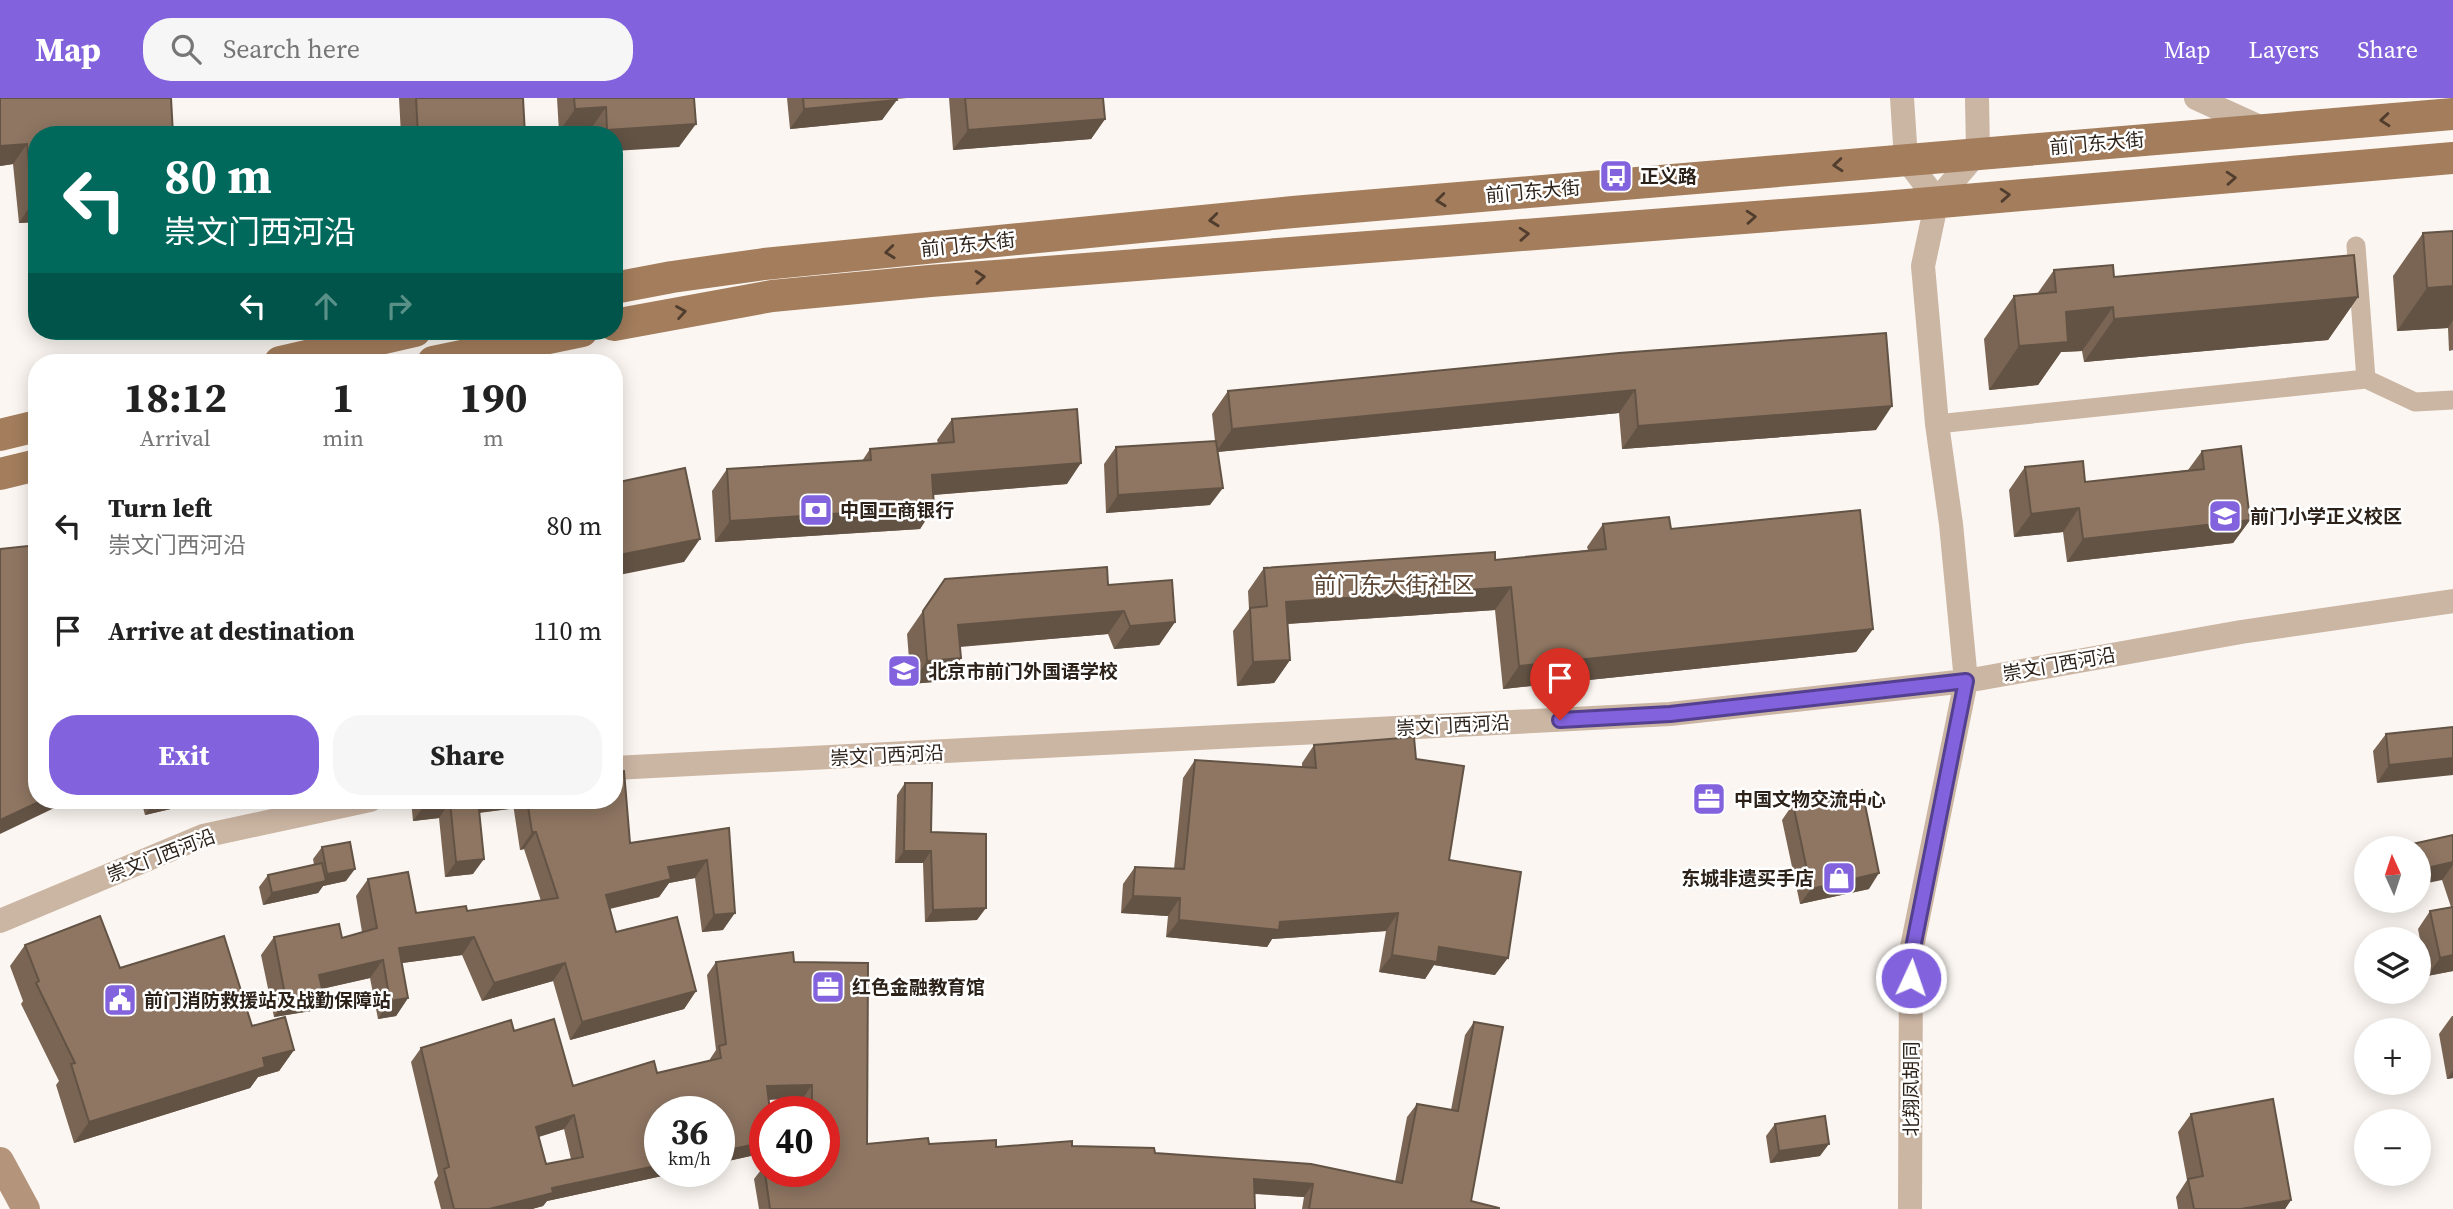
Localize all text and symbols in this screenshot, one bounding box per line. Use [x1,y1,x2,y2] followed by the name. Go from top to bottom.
[143,18,633,81] search box
[35,27,101,72] text: Map
[167,30,205,68] icon: search
[223,31,360,67] text: Search here
[2164,33,2211,66] text: Map
[2249,33,2319,66] text: Layers
[2357,33,2418,66] text: Share
[2379,112,2390,127] one-way arrow
[2049,126,2145,160] street label: 前门东大街
[164,142,272,209] text: 80 m
[49,154,140,245] icon: left
[1597,157,1635,195] bus stop icon: 正义路
[1833,157,1844,172] one-way arrow
[1640,163,1697,189] place label: 正义路
[2226,171,2237,186] one-way arrow
[1485,174,1581,208] street label: 前门东大街
[1999,188,2010,203] one-way arrow
[1435,192,1446,207] one-way arrow
[164,210,356,254] text: 崇文门西河沿
[1745,210,1756,225] one-way arrow
[1208,212,1219,227] one-way arrow
[919,226,1017,262] street label: 前门东大街
[1519,227,1530,242] one-way arrow
[885,244,896,259] one-way arrow
[975,270,986,285] one-way arrow
[234,287,272,325] icon: left
[307,287,345,325] icon: ahead
[380,287,418,325] icon: right
[675,305,687,320] one-way arrow
[123,368,227,426] text: 18:12
[332,368,355,426] text: 1
[459,368,528,426] text: 190
[140,422,211,454] text: Arrival
[322,422,364,454] text: min
[483,422,504,454] text: m
[108,490,212,526] text: Turn left
[797,491,835,529] bank icon: 中国工商银行
[840,497,954,523] place label: 中国工商银行
[2206,497,2244,535] school or university icon: 前门小学正义校区
[2250,503,2402,529] place label: 前门小学正义校区
[49,507,87,545] icon: left
[547,508,602,544] text: 80 m
[108,529,246,561] text: 崇文门西河沿
[1314,569,1475,601] district label: 前门东大街社区
[49,612,87,650] icon: arrive
[108,613,355,649] text: Arrive at destination
[534,613,602,649] text: 110 m
[2001,641,2117,687] street label: 崇文门西河沿
[1530,648,1590,720] pin
[885,652,923,690] school or university icon: 北京市前门外国语学校
[928,658,1118,684] place label: 北京市前门外国语学校
[1541,659,1579,697] icon: arrive
[1395,709,1511,741] street label: 崇文门西河沿
[49,715,319,795] button: Exit
[333,715,602,795] button: Share
[829,739,945,771] street label: 崇文门西河沿
[1690,780,1728,818] office icon: 中国文物交流中心
[1734,786,1886,812] place label: 中国文物交流中心
[103,822,219,888] street label: 崇文门西河沿
[2354,836,2431,914] north arrow
[2354,836,2431,1186] map controls
[1820,859,1858,897] shop icon: 东城非遗买手店
[1681,865,1814,891] place label: 东城非遗买手店
[2354,927,2431,1004] button: layers
[1874,941,1948,1015] position arrow
[809,968,847,1006] office icon: 红色金融教育馆
[852,974,985,1000] place label: 红色金融教育馆
[101,981,139,1019] public building icon: 前门消防救援站及战勤保障站
[144,987,391,1013] place label: 前门消防救援站及战勤保障站
[2354,1018,2431,1095] button: +
[1898,1041,1924,1137] street label: 北翔凤胡同
[749,1096,840,1187] speed limit sign: 40
[671,1108,708,1156] text: 36
[2354,1109,2431,1186] button: −
[668,1146,711,1171] text: km/h

